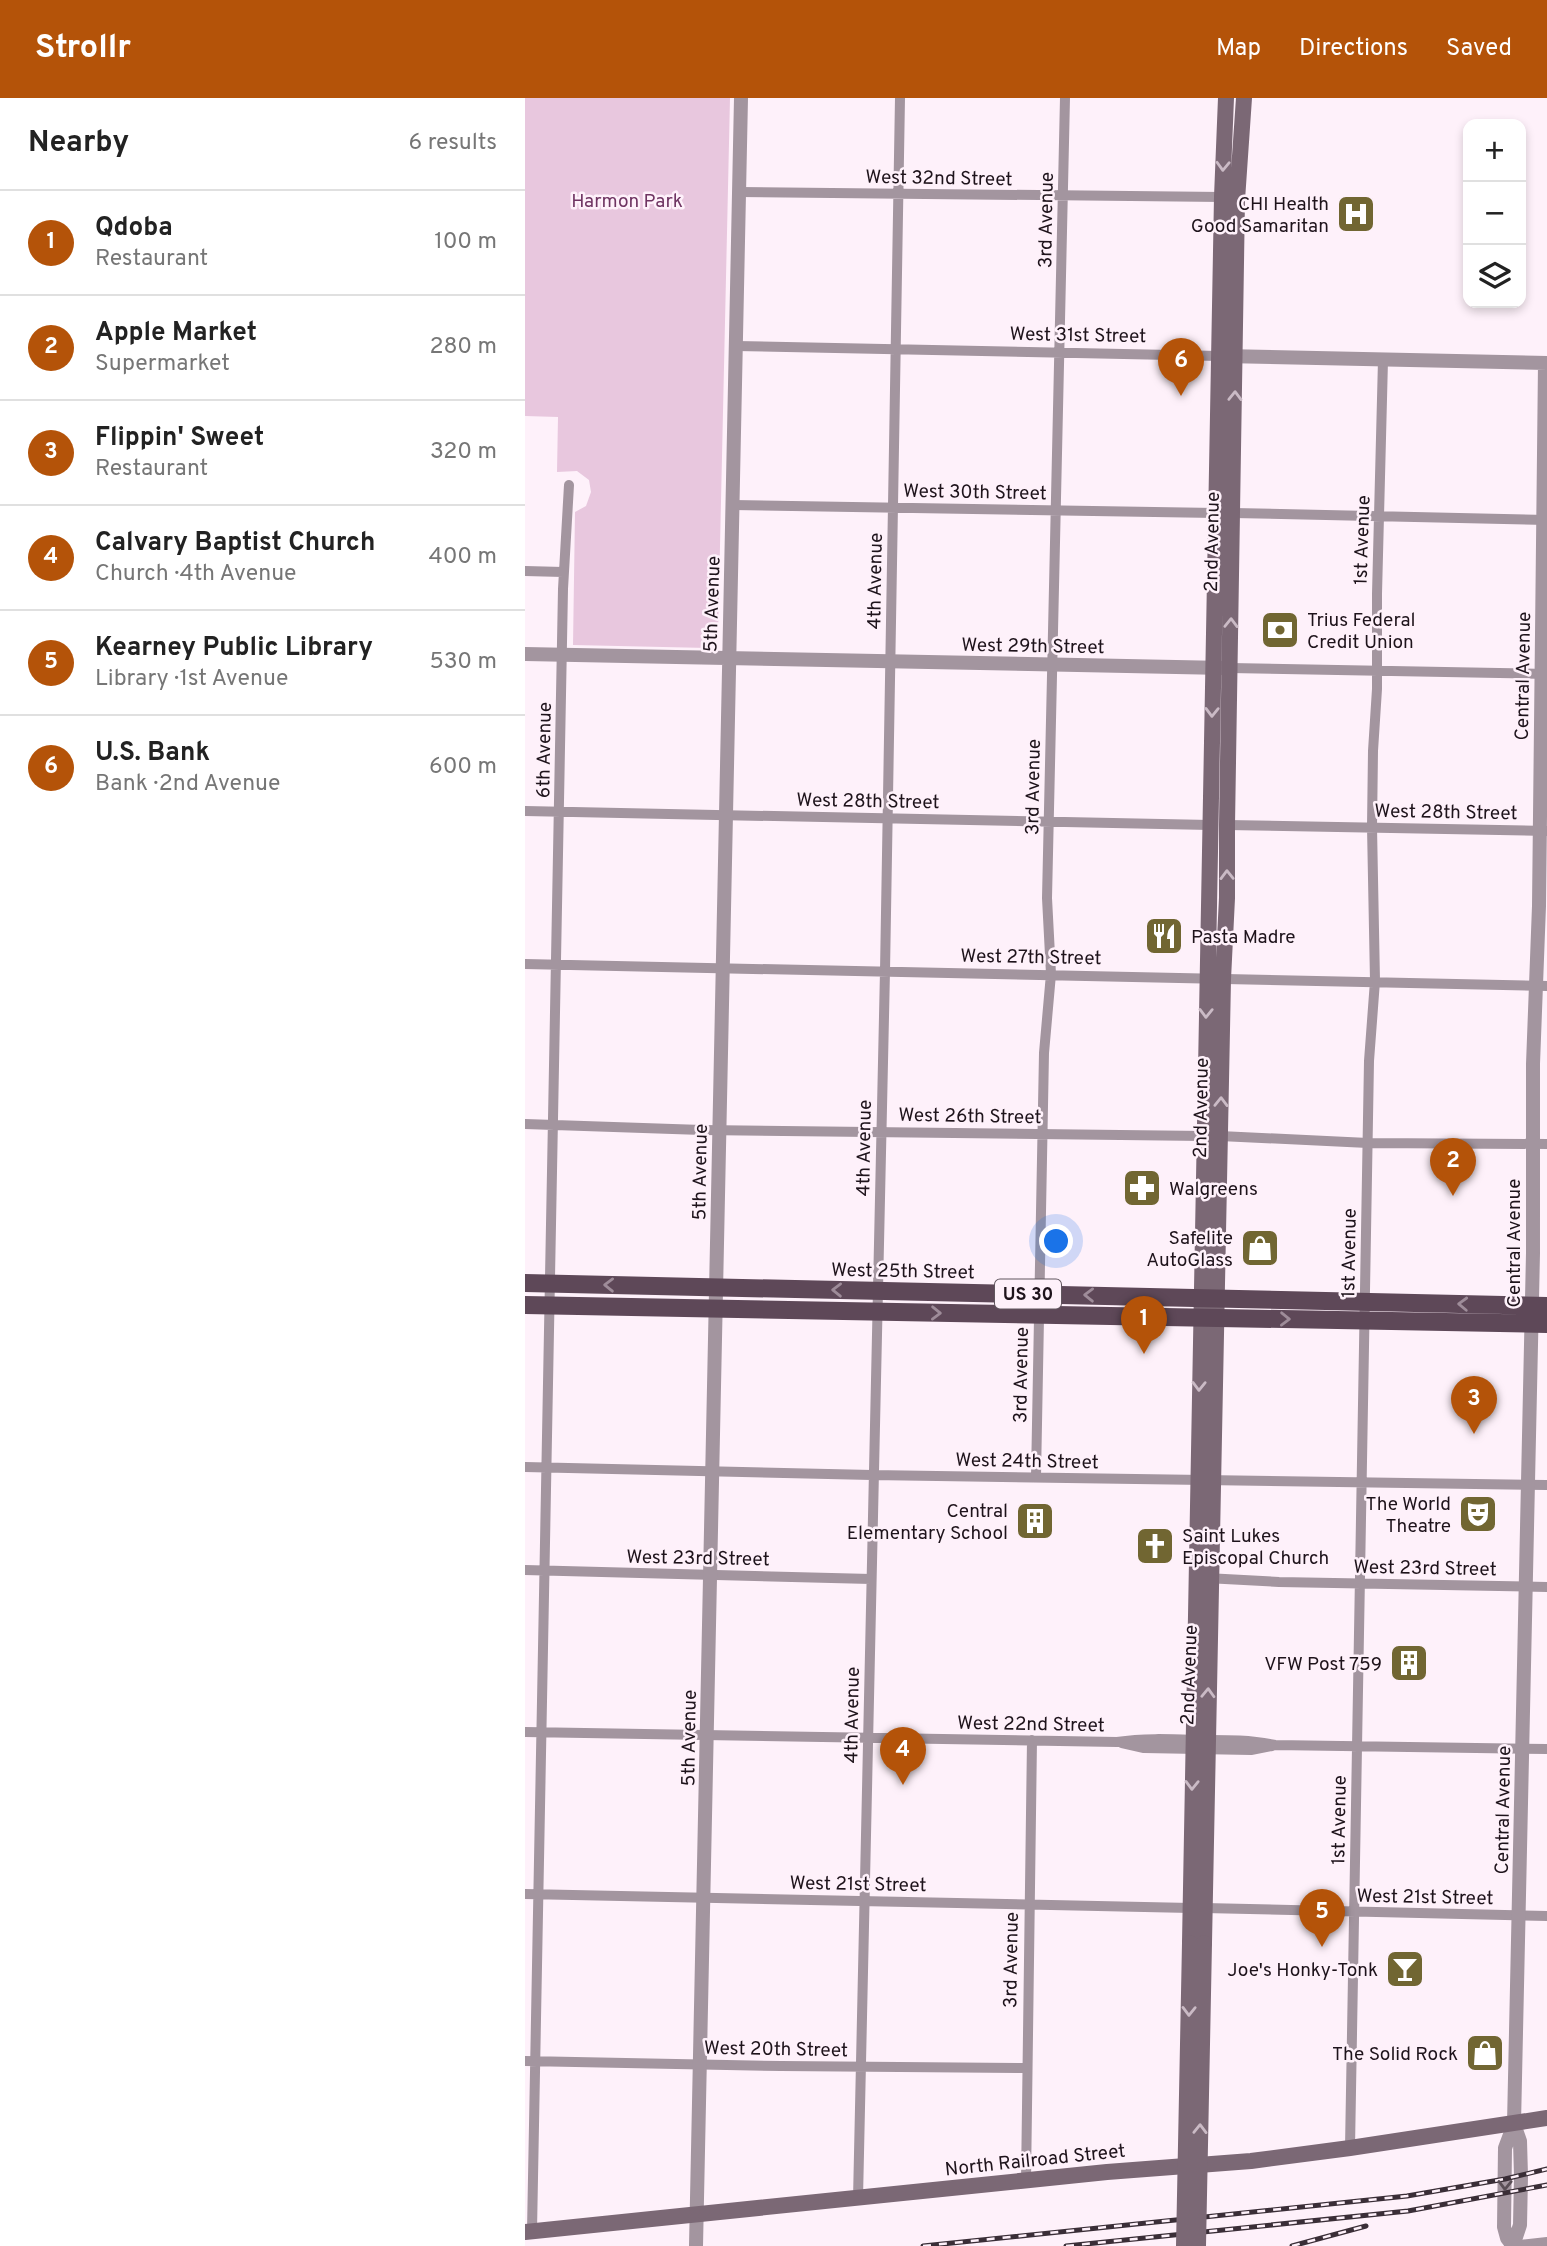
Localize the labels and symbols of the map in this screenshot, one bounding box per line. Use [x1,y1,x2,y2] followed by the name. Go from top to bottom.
[1215,161,1231,172] one-way arrow
[865,166,1013,192] street label: West 32nd Street
[1034,172,1060,268] street label: 3rd Avenue
[571,190,683,214] park label: Harmon Park
[1191,193,1329,239] place label: CHI Health Good Samaritan
[1335,193,1377,235] hospital icon: CHI Health Good Samaritan
[1009,323,1147,349] street label: West 31st Street
[1158,338,1204,396] pin: 6
[1228,390,1243,401] one-way arrow
[903,480,1047,506] street label: West 30th Street
[1200,492,1226,592] street label: 2nd Avenue
[1349,495,1377,585] street label: 1st Avenue
[863,533,889,630] street label: 4th Avenue
[699,555,727,653] street label: 5th Avenue
[1259,609,1301,651] bank icon: Trius Federal Credit Union
[1307,609,1415,655] place label: Trius Federal Credit Union
[1511,611,1537,741] street label: Central Avenue
[1223,617,1239,628] one-way arrow
[961,634,1105,660] street label: West 29th Street
[532,702,558,798] street label: 6th Avenue
[1204,707,1220,718] one-way arrow
[1021,739,1047,835] street label: 3rd Avenue
[796,789,940,815] street label: West 28th Street
[1374,800,1518,826] street label: West 28th Street
[1219,869,1235,880] one-way arrow
[1143,915,1185,957] restaurant icon: Pasta Madre
[1191,926,1296,950] place label: Pasta Madre
[960,945,1102,971] street label: West 27th Street
[1199,1008,1214,1019] one-way arrow
[1189,1058,1215,1158] street label: 2nd Avenue
[1213,1097,1229,1107] one-way arrow
[852,1100,878,1197] street label: 4th Avenue
[898,1104,1042,1130] street label: West 26th Street
[688,1124,714,1221] street label: 5th Avenue
[1430,1138,1476,1196] pin: 2
[1121,1167,1163,1209] pharmacy icon: Walgreens
[1169,1178,1258,1202] place label: Walgreens
[1503,1179,1527,1307] street label: Central Avenue
[1337,1208,1363,1298] street label: 1st Avenue
[1039,1224,1073,1258] your location
[1146,1227,1233,1273] place label: Safelite AutoGlass
[1239,1227,1281,1269] shop icon: Safelite AutoGlass
[831,1259,975,1285] street label: West 25th Street
[604,1277,614,1293] one-way arrow
[995,1280,1061,1308] road number: US 30
[831,1282,842,1298] one-way arrow
[1083,1288,1094,1303] one-way arrow
[1121,1296,1167,1354] pin: 1
[1457,1296,1468,1312] one-way arrow
[931,1305,942,1320] one-way arrow
[1280,1311,1290,1327] one-way arrow
[1009,1327,1035,1423] street label: 3rd Avenue
[1451,1376,1497,1434] pin: 3
[1192,1380,1207,1391] one-way arrow
[955,1449,1099,1475] street label: West 24th Street
[1366,1493,1451,1539] place label: The World Theatre
[1457,1493,1499,1535] theatre icon: The World Theatre
[847,1500,1008,1546] place label: Central Elementary School
[1014,1500,1056,1542] building icon: Central Elementary School
[1134,1525,1176,1567] church icon: Saint Lukes Episcopal Church
[1182,1525,1329,1571] place label: Saint Lukes Episcopal Church
[626,1546,770,1572] street label: West 23rd Street
[1353,1556,1497,1582] street label: West 23rd Street
[1176,1624,1204,1726] street label: 2nd Avenue
[1388,1642,1430,1684] building icon: VFW Post 759
[1264,1653,1382,1677] place label: VFW Post 759
[840,1667,866,1764] street label: 4th Avenue
[1200,1687,1216,1698] one-way arrow
[677,1690,703,1787] street label: 5th Avenue
[957,1712,1105,1738] street label: West 22nd Street
[880,1727,926,1785] pin: 4
[1491,1745,1517,1875] street label: Central Avenue
[1327,1775,1353,1865] street label: 1st Avenue
[1185,1779,1200,1790] one-way arrow
[789,1872,927,1898] street label: West 21st Street
[1356,1885,1494,1911] street label: West 21st Street
[1299,1889,1345,1947] pin: 5
[999,1912,1025,2008] street label: 3rd Avenue
[1384,1948,1426,1990] bar icon: Joe's Honky-Tonk
[1227,1959,1378,1983] place label: Joe's Honky-Tonk
[1181,2006,1197,2017] one-way arrow
[1464,2032,1506,2074] shop icon: The Solid Rock
[704,2037,848,2063] street label: West 20th Street
[1332,2043,1458,2067] place label: The Solid Rock
[1192,2123,1208,2134] one-way arrow
[944,2140,1127,2182] street label: North Railroad Street
[1497,2180,1513,2191] one-way arrow

